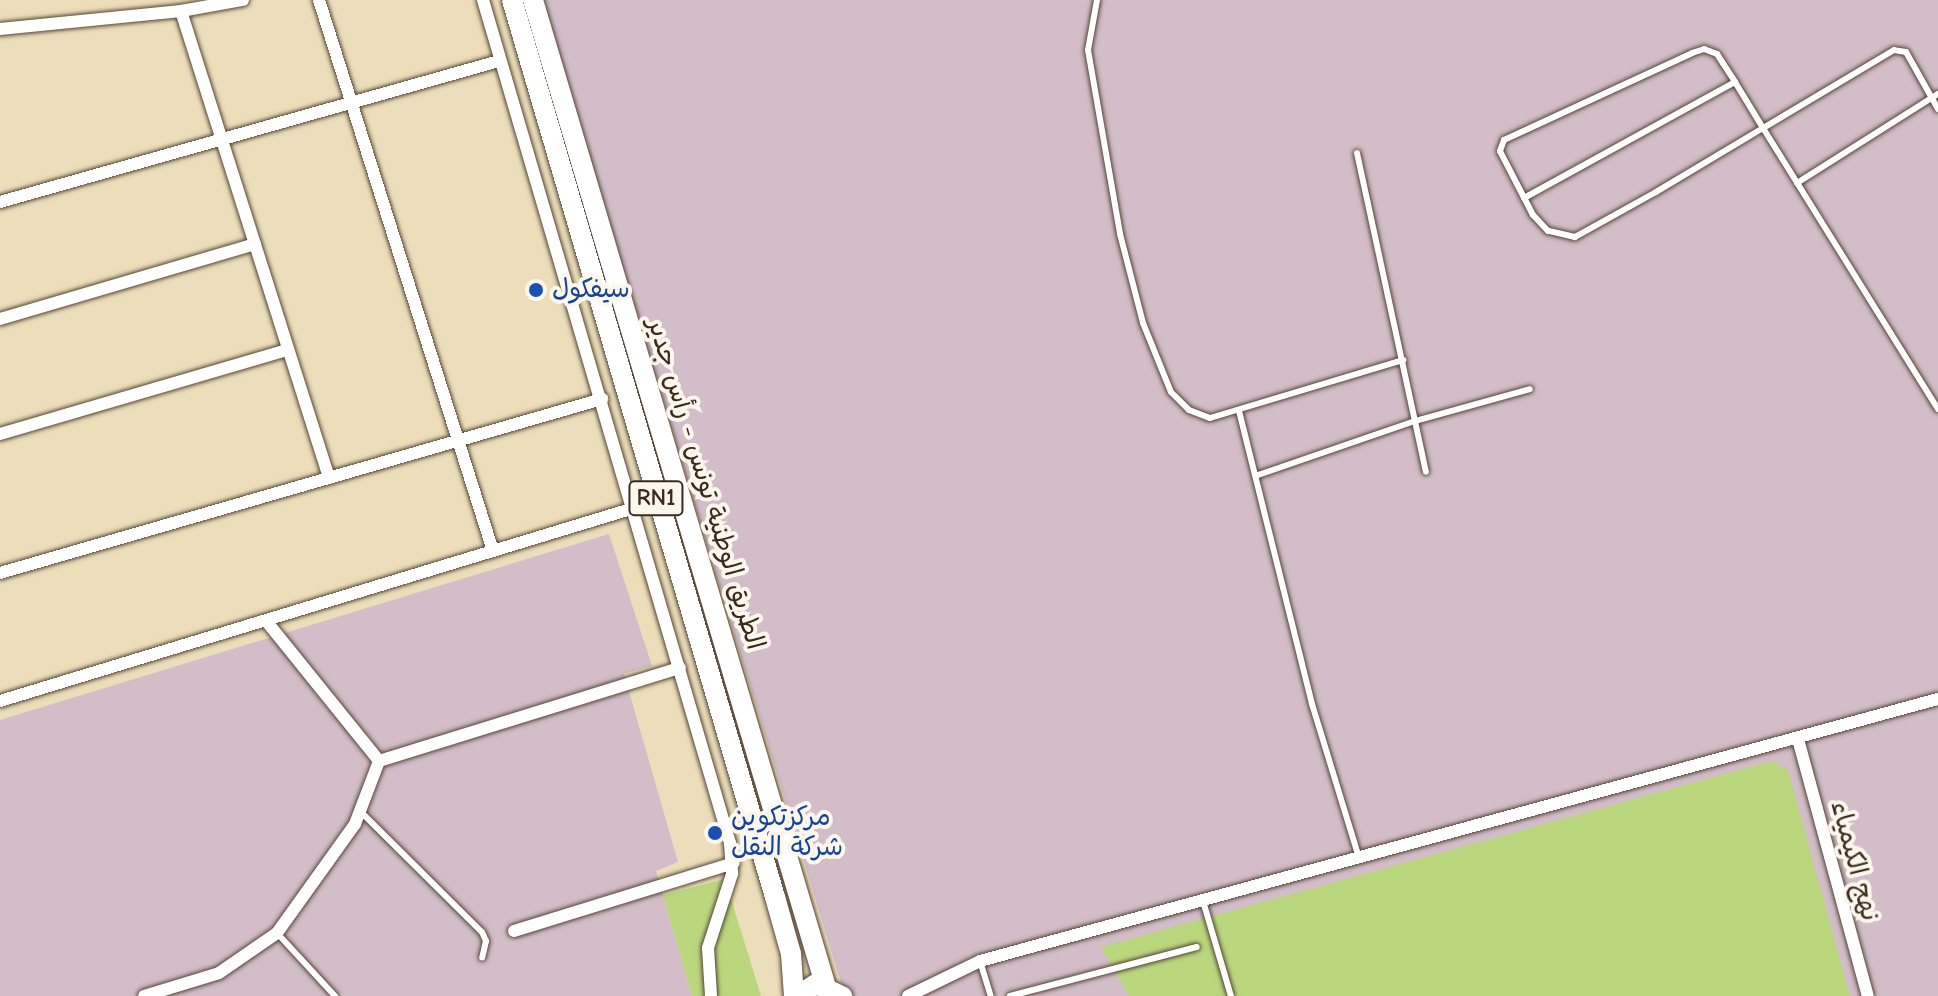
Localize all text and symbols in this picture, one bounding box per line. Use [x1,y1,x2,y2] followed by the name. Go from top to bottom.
[552,274,630,306] place label: سيفكول
[527,281,545,299] marker: سيفكول
[640,314,770,654] street label: الطريق الوطنية تونس - رأس جدير
[628,478,684,518] road number: RN1
[1823,797,1885,925] street label: نهج الكيمياء
[731,802,843,864] place label: مركزتكوين شركة النقل
[706,824,724,842] marker: مركزتكوين شركة النقل

